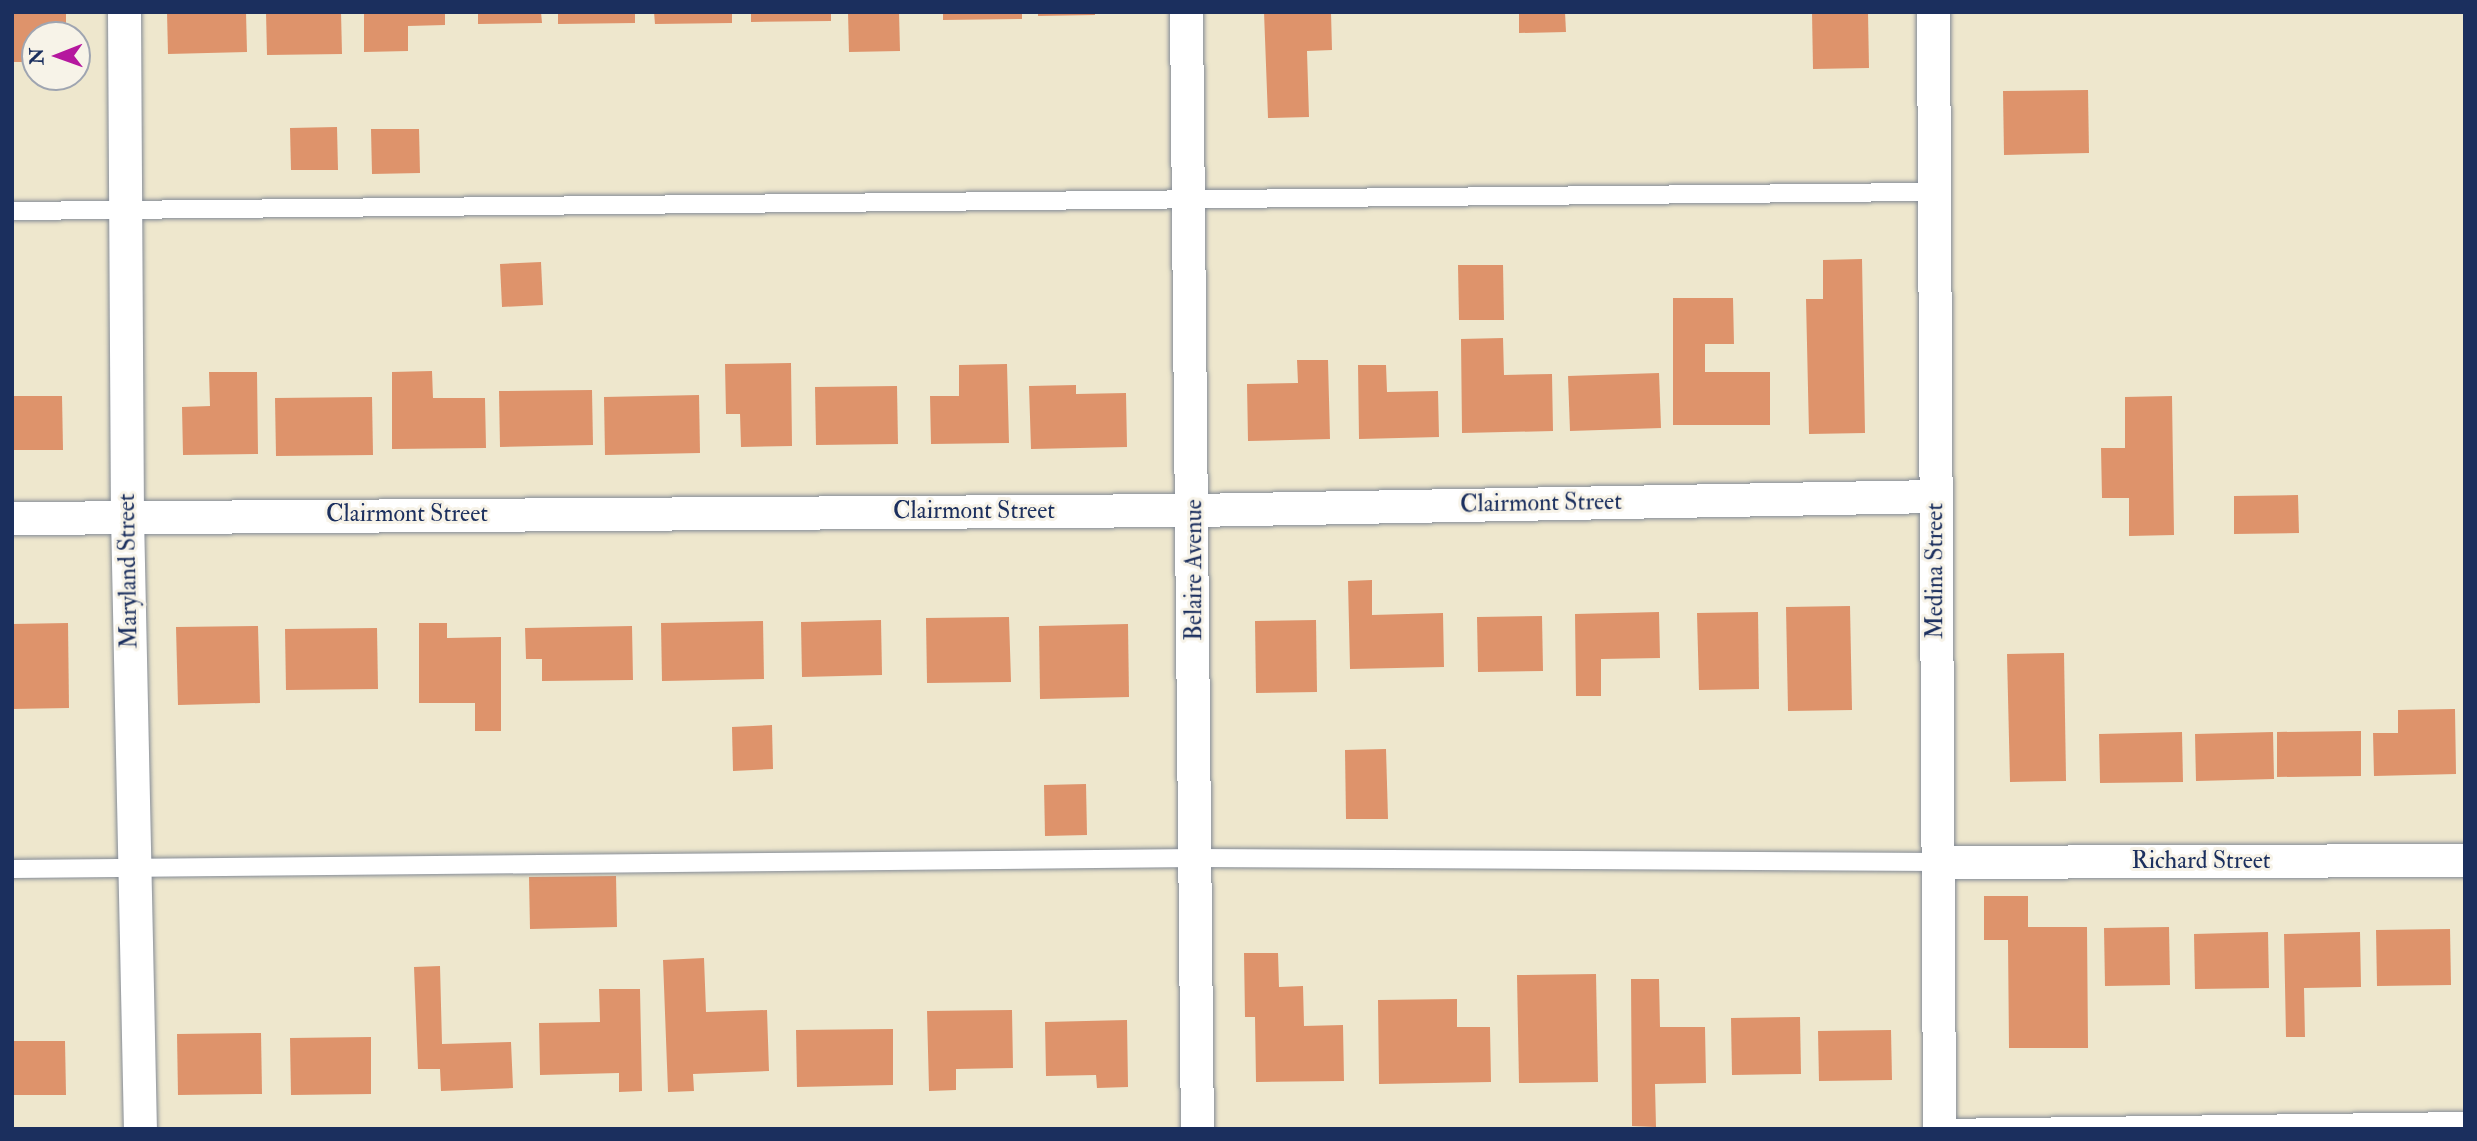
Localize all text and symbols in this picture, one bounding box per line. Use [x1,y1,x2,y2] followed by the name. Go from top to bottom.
[21,21,91,91] north arrow
[25,48,49,65] text: N
[1460,487,1622,519] street label: Clairmont Street
[112,493,144,649] street label: Maryland Street
[893,497,1055,525] street label: Clairmont Street
[1180,499,1208,641] street label: Belaire Avenue
[326,500,488,528] street label: Clairmont Street
[1921,503,1949,639] street label: Medina Street
[2131,847,2271,875] street label: Richard Street

